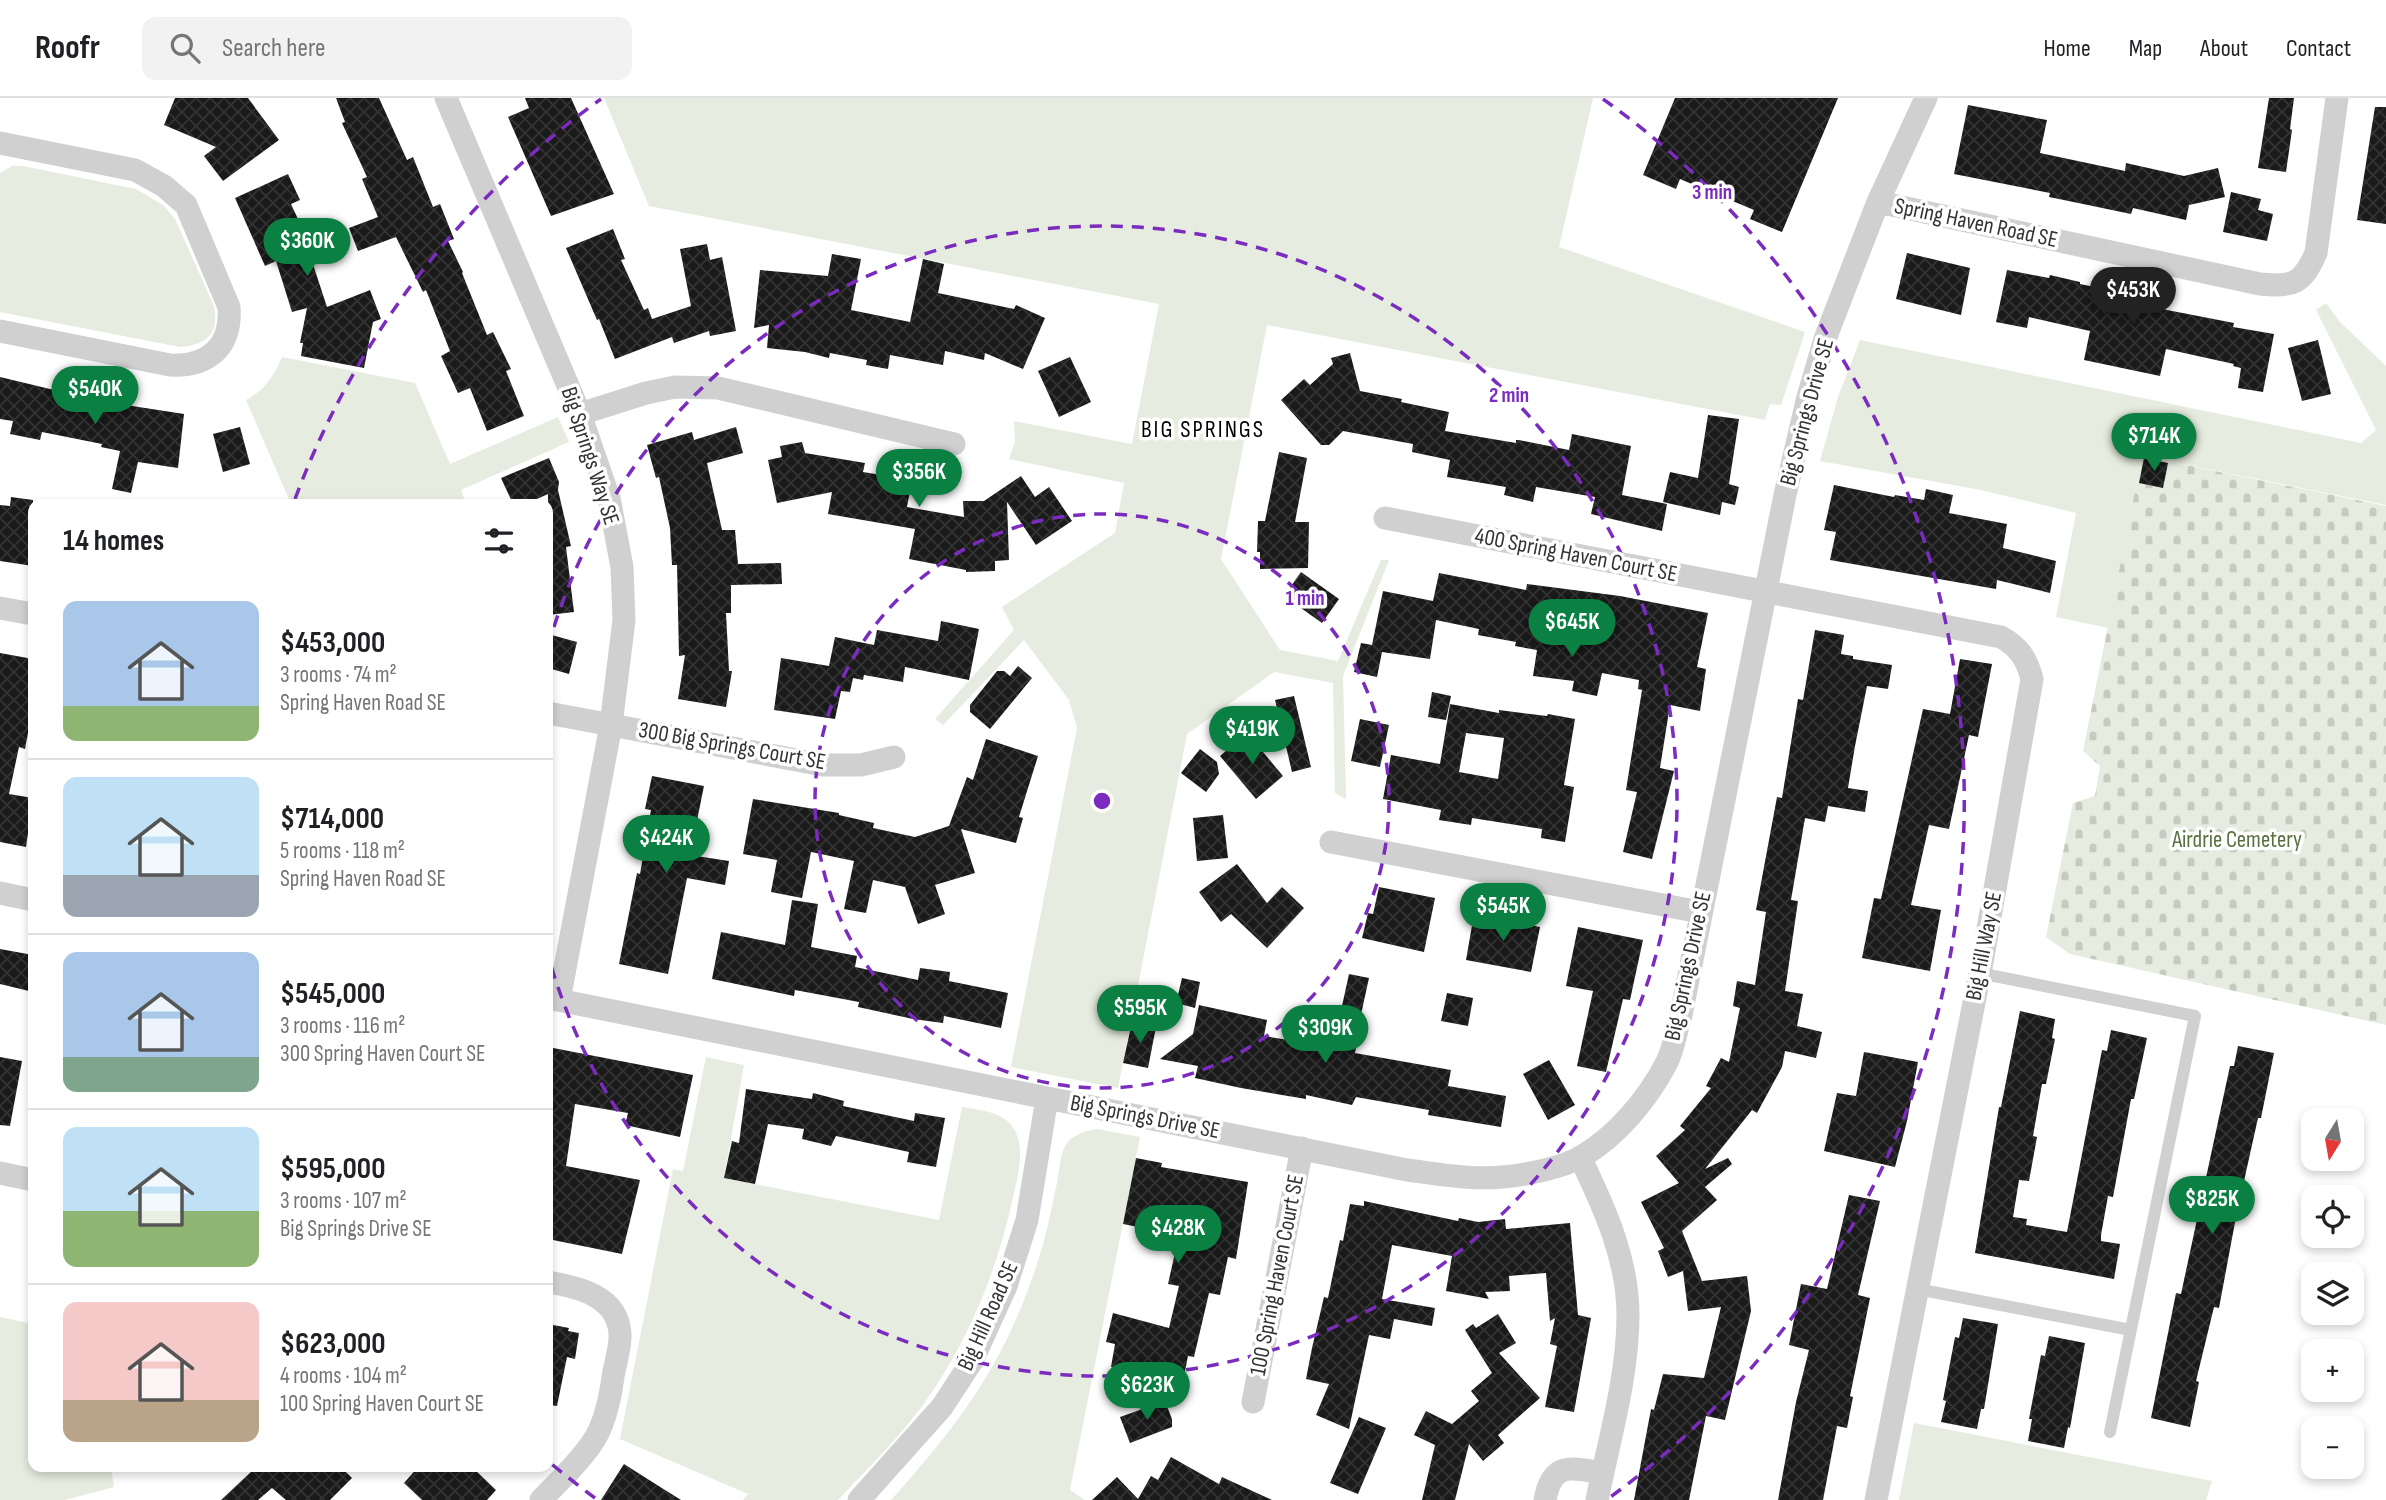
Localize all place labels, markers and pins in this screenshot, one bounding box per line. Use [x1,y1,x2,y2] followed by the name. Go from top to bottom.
[258,218,356,278] pin: $360K
[2084,268,2182,327] pin: $453K
[46,366,144,426] pin: $540K
[2105,414,2203,473] pin: $714K
[870,450,968,509] pin: $356K
[1523,600,1621,659] pin: $645K
[1203,706,1301,766] pin: $419K
[1090,789,1114,813] centre of rings
[617,816,715,875] pin: $424K
[1454,884,1552,943] pin: $545K
[1091,986,1189,1045] pin: $595K
[1276,1006,1374,1065] pin: $309K
[2163,1176,2261,1236] pin: $825K
[1129,1206,1227,1265] pin: $428K
[1098,1362,1196,1422] pin: $623K

